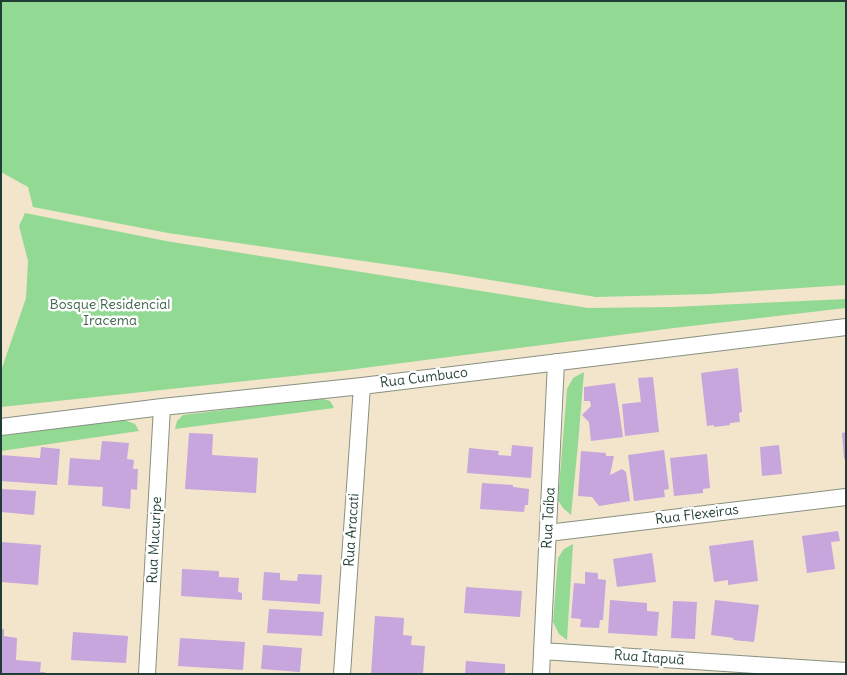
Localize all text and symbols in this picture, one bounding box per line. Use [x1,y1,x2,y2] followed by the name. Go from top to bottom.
[49,297,171,330] park label: Bosque Residencial Iracema
[379,364,469,392] street label: Rua Cumbuco
[539,487,559,549] street label: Rua Taíba
[341,493,363,567] street label: Rua Aracati
[144,496,166,584] street label: Rua Mucuripe
[654,502,740,528] street label: Rua Flexeiras
[613,647,685,669] street label: Rua Itapuã

